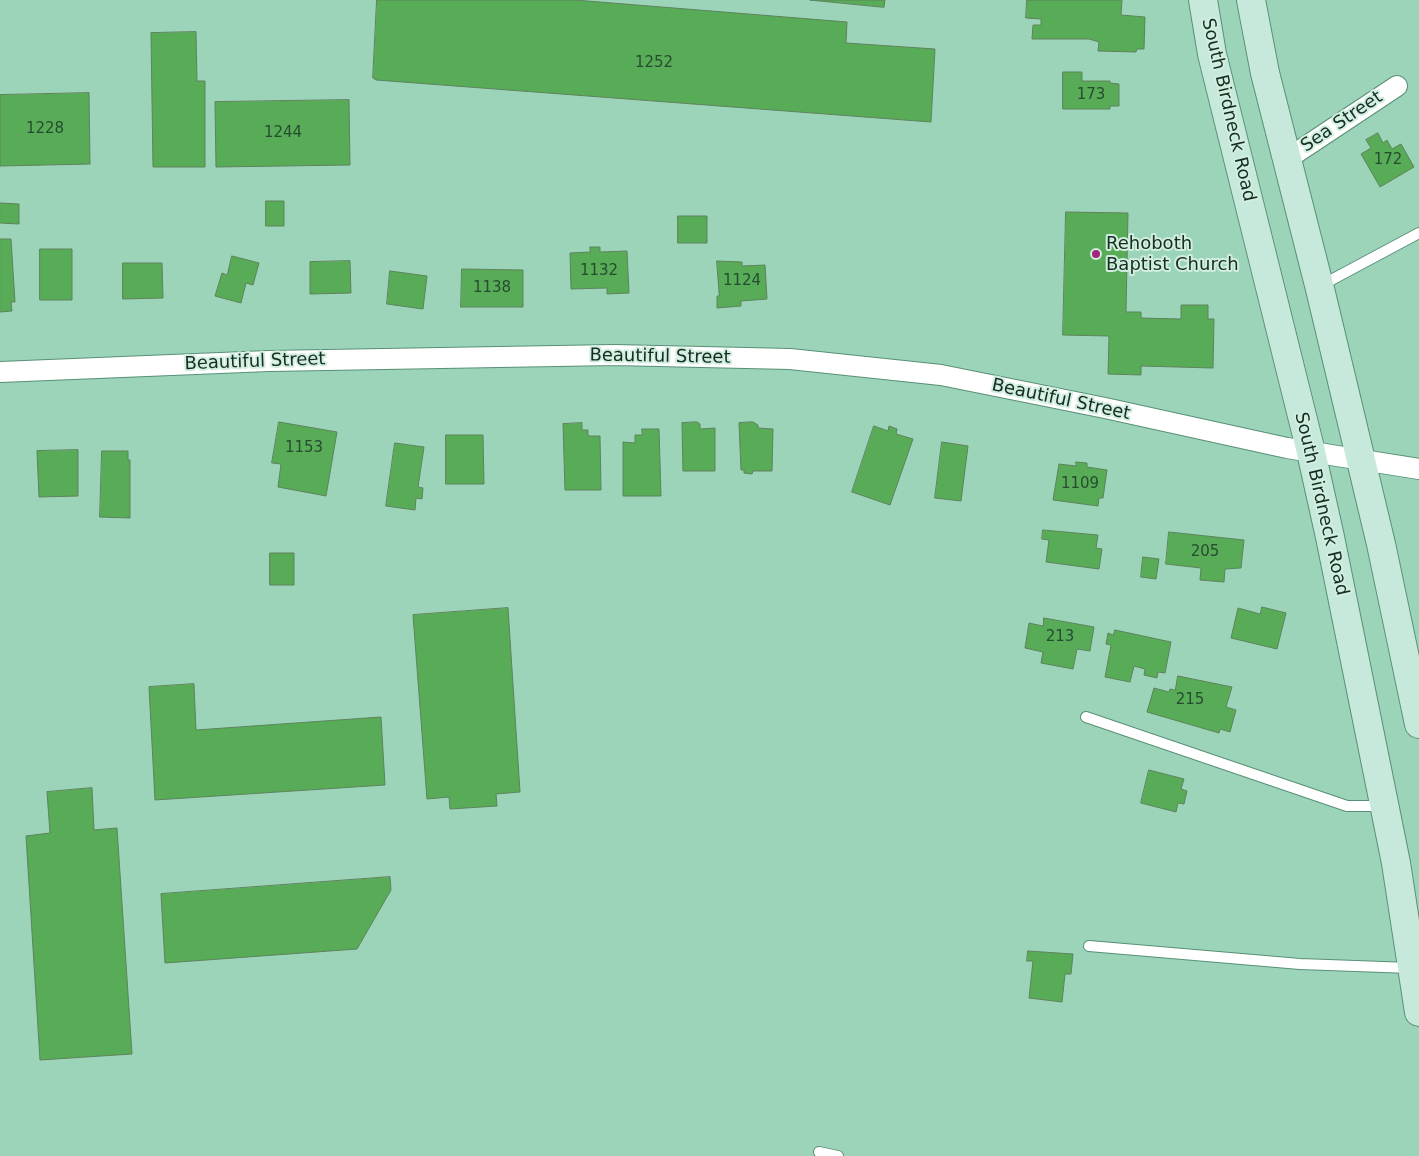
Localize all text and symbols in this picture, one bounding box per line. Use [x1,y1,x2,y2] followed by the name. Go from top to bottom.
[1196,16,1260,204] street label: South Birdneck Road
[635,54,673,72] house number: 1252
[1077,86,1105,104] house number: 173
[1297,87,1387,157] street label: Sea Street
[26,120,64,138] house number: 1228
[264,124,302,142] house number: 1244
[1374,151,1402,169] house number: 172
[1106,233,1239,276] place label: Rehoboth Baptist Church
[1090,248,1102,260] marker: Rehoboth Baptist Church
[580,262,618,280] house number: 1132
[723,272,761,290] house number: 1124
[473,279,511,297] house number: 1138
[589,345,731,369] street label: Beautiful Street
[184,349,326,375] street label: Beautiful Street
[990,375,1132,425] street label: Beautiful Street
[1289,410,1353,598] street label: South Birdneck Road
[285,439,323,457] house number: 1153
[1061,475,1099,493] house number: 1109
[1191,543,1219,561] house number: 205
[1046,628,1074,646] house number: 213
[1176,691,1204,709] house number: 215

